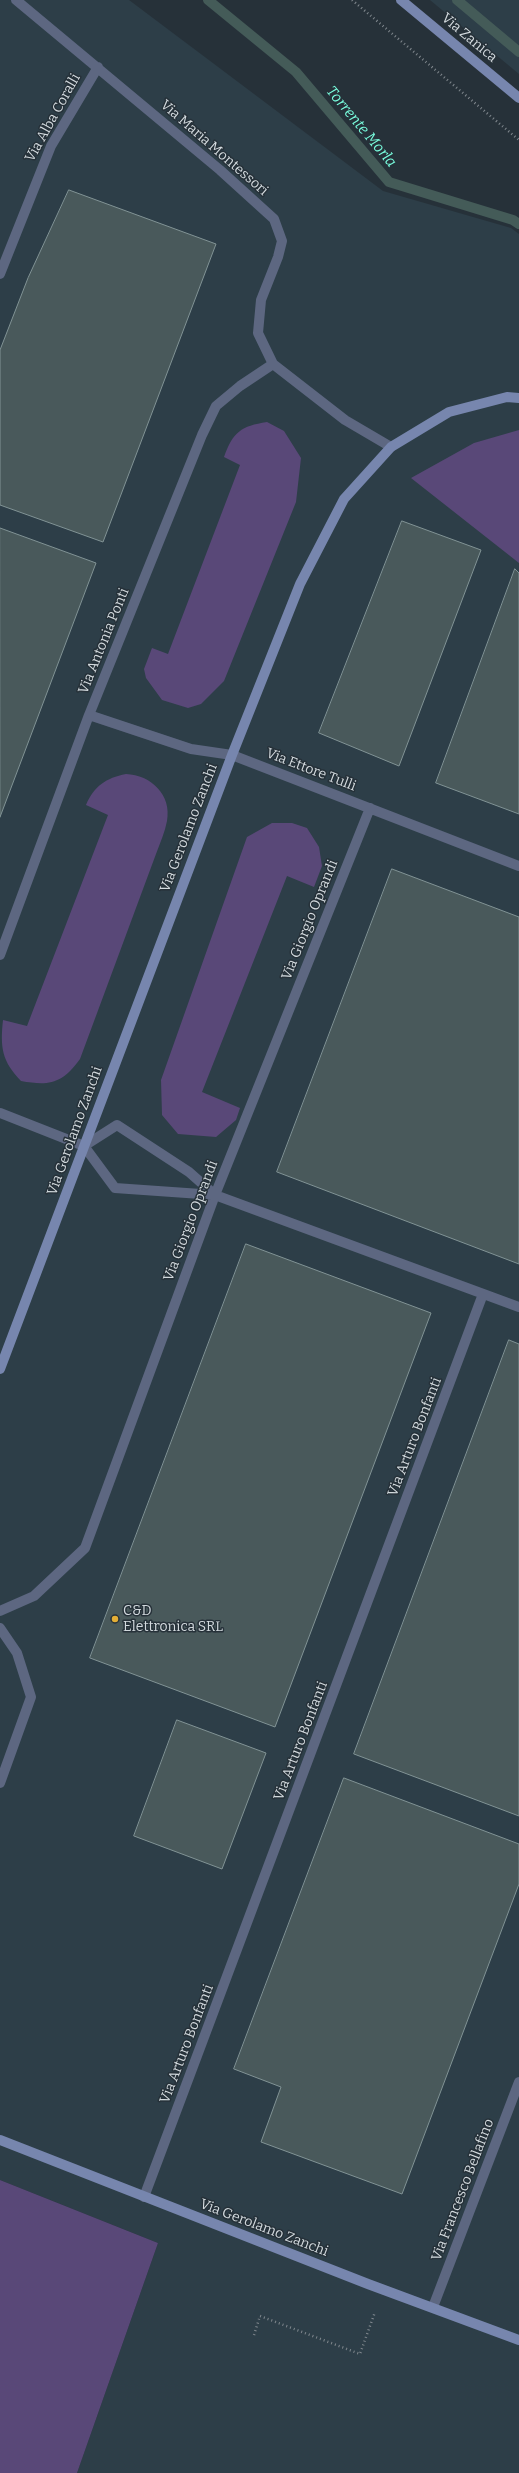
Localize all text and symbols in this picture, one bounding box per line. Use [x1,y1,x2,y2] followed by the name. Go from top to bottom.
[438,10,500,66] street label: Via Zanica
[22,71,84,165] street label: Via Alba Coralli
[322,83,400,171] water label: Torrente Morla
[157,97,271,199] street label: Via Maria Montessori
[75,586,133,696] street label: Via Antonia Ponti
[264,745,358,795] street label: Via Ettore Tulli
[157,761,221,895] street label: Via Gerolamo Zanchi
[278,858,342,982] street label: Via Giorgio Oprandi
[44,1064,106,1198] street label: Via Gerolamo Zanchi
[160,1158,222,1284] street label: Via Giorgio Oprandi
[385,1375,445,1499] street label: Via Arturo Bonfanti
[123,1603,223,1636] place label: C&D Elettronica SRL
[110,1614,120,1624] marker: C&D Elettronica SRL
[271,1679,331,1803] street label: Via Arturo Bonfanti
[157,1982,217,2106] street label: Via Arturo Bonfanti
[428,2117,498,2263] street label: Via Francesco Bellafino
[197,2196,331,2260] street label: Via Gerolamo Zanchi

